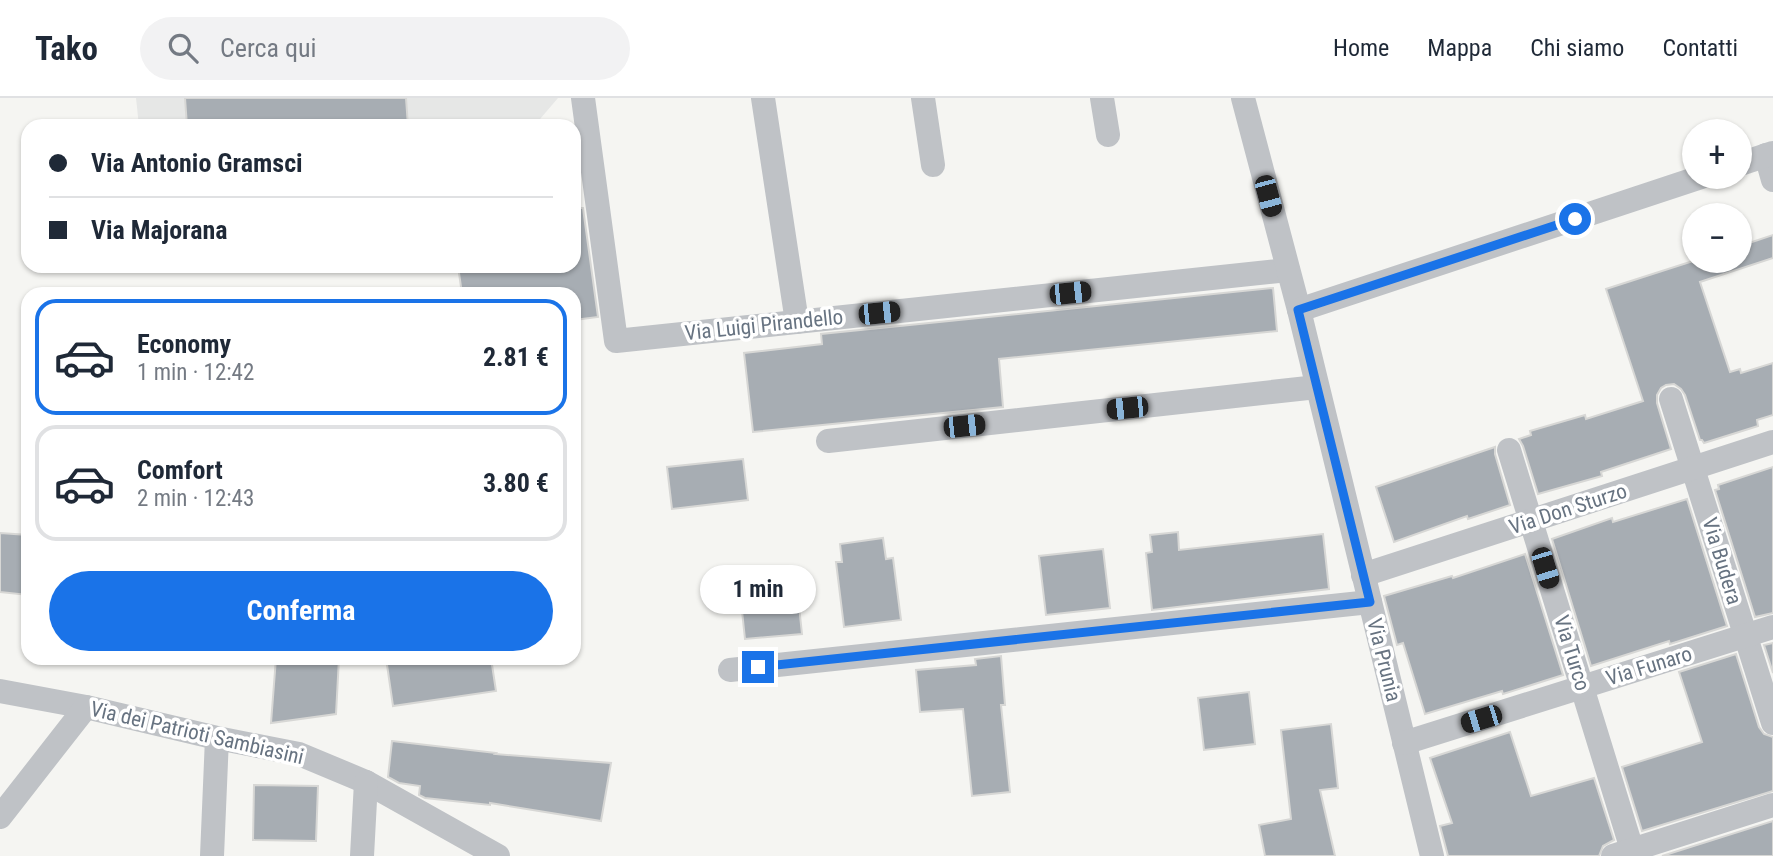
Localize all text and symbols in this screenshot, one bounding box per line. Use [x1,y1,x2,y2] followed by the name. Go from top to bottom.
[140,17,630,80] search box
[35,29,98,68] text: Tako
[164,29,202,67] icon: search
[220,33,317,63] text: Cerca qui
[1333,34,1389,62] text: Home
[1427,34,1492,62] text: Mappa
[1530,34,1624,62] text: Chi siamo
[1662,34,1738,62] text: Contatti
[1682,119,1752,273] map controls
[1682,119,1752,189] button: +
[91,148,303,178] text: Via Antonio Gramsci
[1253,173,1284,219] car
[1559,203,1591,235] route start
[1682,203,1752,273] button: −
[91,215,228,245] text: Via Majorana
[1049,280,1092,306] car
[858,300,901,326] car
[684,305,844,345] street label: Via Luigi Pirandello
[53,326,116,389] icon: car
[137,329,231,359] text: Economy
[483,342,549,372] text: 2.81 €
[137,359,254,386] text: 1 min · 12:42
[1106,395,1149,421] car
[943,413,986,439] car
[53,452,116,515] icon: car
[137,455,223,485] text: Comfort
[483,468,549,498] text: 3.80 €
[1506,479,1630,539] street label: Via Don Sturzo
[137,485,254,512] text: 2 min · 12:43
[1697,515,1747,607] street label: Via Budera
[1529,545,1562,591] car
[700,566,816,614] callout: 1 min
[49,571,553,651] button: Conferma
[732,576,784,603] text: 1 min
[1549,612,1595,694] street label: Via Turco
[1362,616,1406,704] street label: Via Prunia
[1603,642,1695,690] street label: Via Funaro
[742,651,774,683] route end
[88,697,306,769] street label: Via dei Patrioti Sambiasini
[1458,703,1505,735] car

